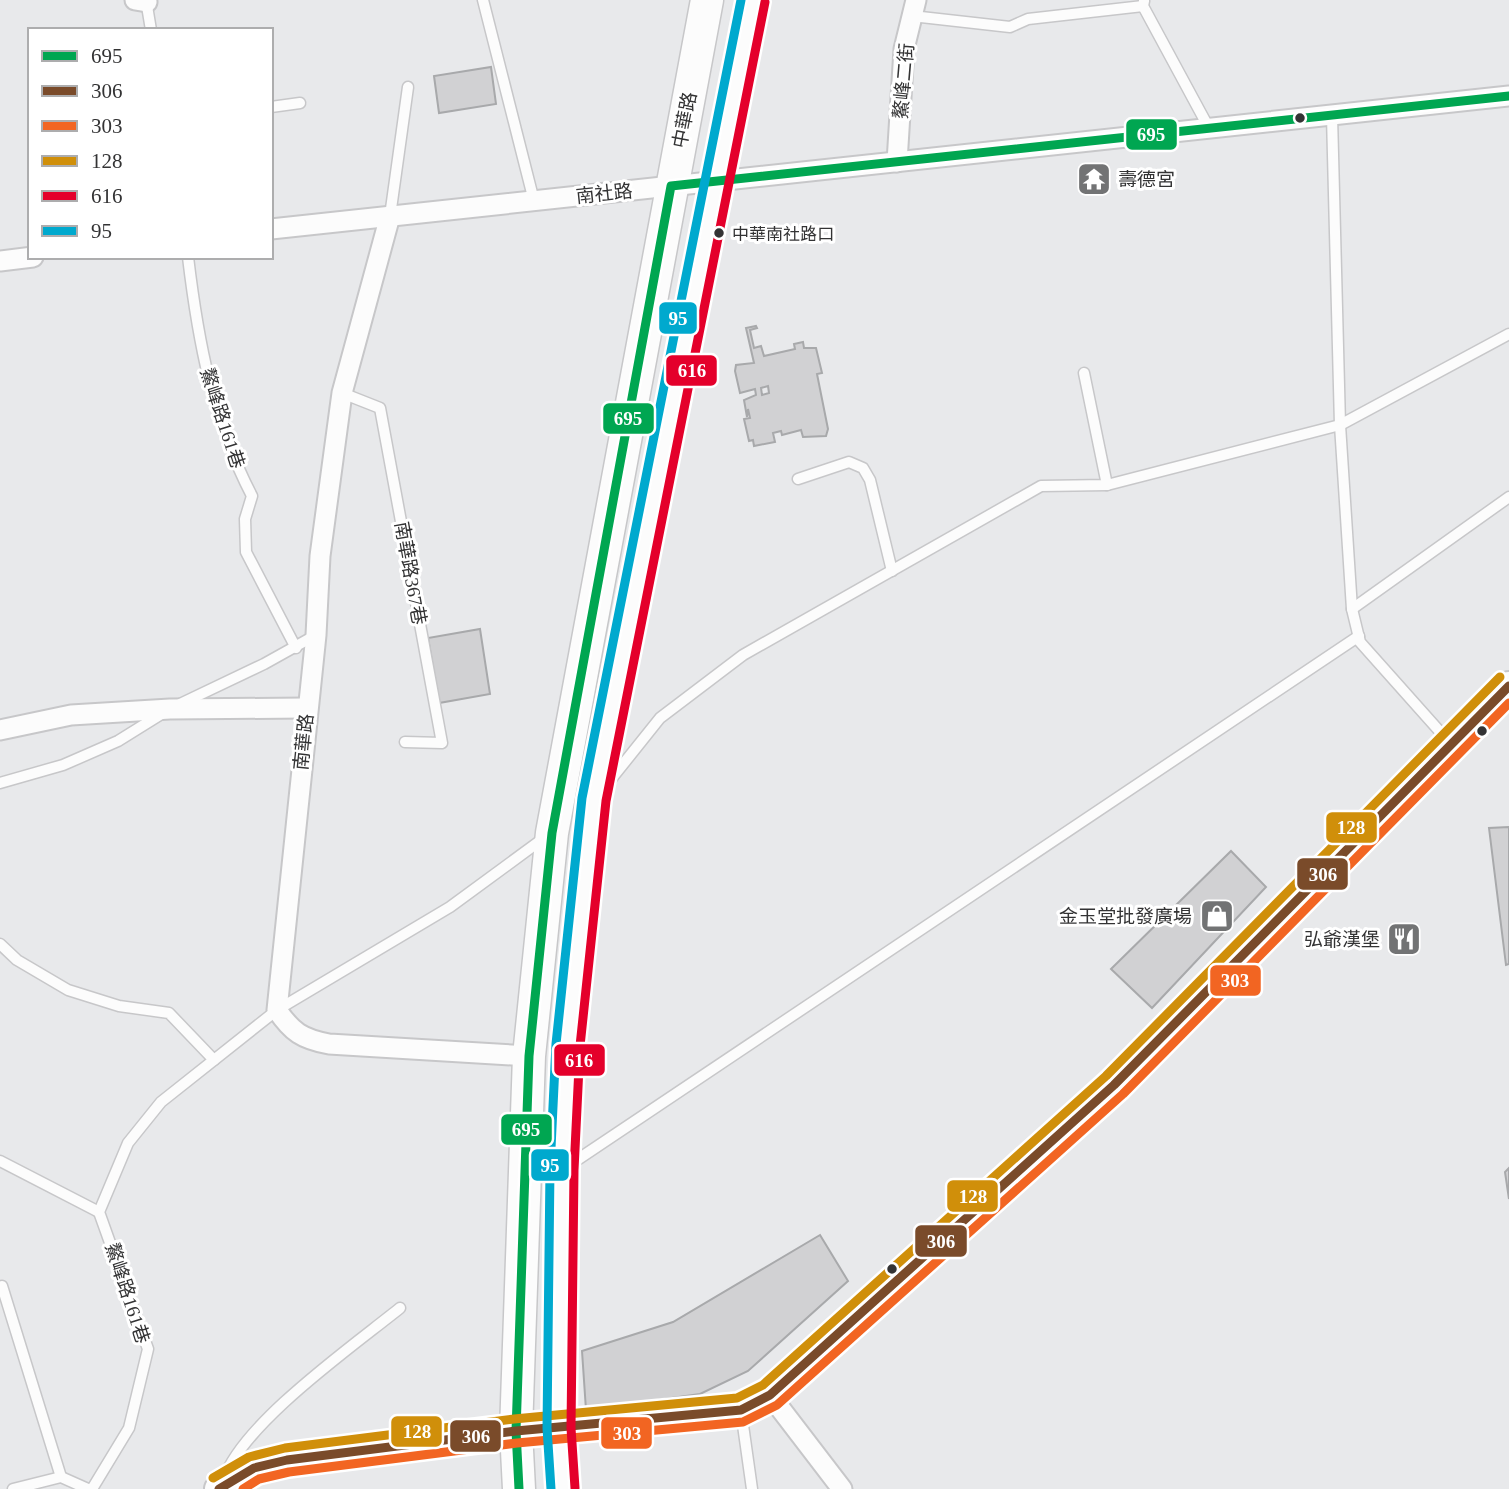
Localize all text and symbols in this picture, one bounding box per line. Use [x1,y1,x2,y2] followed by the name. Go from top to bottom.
[28,28,273,259] legend
[890,42,917,120] street label: 鰲峰二街
[91,44,123,68] text: 695
[91,79,123,103] text: 306
[669,90,700,150] street label: 中華路
[1293,111,1307,125] unlabelled marker
[91,114,123,138] text: 303
[1125,118,1178,151] line badge: 695
[1137,124,1165,145] text: 695
[91,149,123,173] text: 128
[1075,160,1113,198] temple icon: 壽德宮
[1118,169,1175,190] place label: 壽德宮
[575,180,634,207] street label: 南社路
[91,184,123,208] text: 616
[91,219,112,243] text: 95
[732,225,834,244] place label: 中華南社路口
[712,226,726,240] marker: 中華南社路口
[658,301,698,335] line badge: 95
[669,308,688,329] text: 95
[665,354,718,387] line badge: 616
[678,360,706,381] text: 616
[196,365,249,471] street label: 鰲峰路161巷
[602,402,655,435] line badge: 695
[614,408,642,429] text: 695
[391,520,430,626] street label: 南華路367巷
[290,713,317,772] street label: 南華路
[1475,724,1489,738] unlabelled marker
[1325,811,1378,844] line badge: 128
[1337,817,1365,838] text: 128
[1296,857,1349,891] line badge: 306
[1309,864,1337,885] text: 306
[1198,897,1236,935] shop icon: 金玉堂批發廣場
[1059,906,1192,927] place label: 金玉堂批發廣場
[1385,920,1423,958] restaurant icon: 弘爺漢堡
[1304,929,1380,950] place label: 弘爺漢堡
[1209,964,1262,997] line badge: 303
[1221,970,1249,991] text: 303
[553,1043,606,1077] line badge: 616
[565,1050,593,1071] text: 616
[500,1113,553,1146] line badge: 695
[512,1119,540,1140] text: 695
[530,1148,570,1182] line badge: 95
[541,1155,560,1176] text: 95
[946,1179,999,1213] line badge: 128
[959,1186,987,1207] text: 128
[914,1224,968,1258] line badge: 306
[927,1231,955,1252] text: 306
[101,1240,154,1346] street label: 鰲峰路161巷
[885,1262,899,1276] unlabelled marker
[390,1415,443,1448] line badge: 128
[600,1416,653,1450] line badge: 303
[449,1419,502,1453] line badge: 306
[403,1421,431,1442] text: 128
[613,1423,641,1444] text: 303
[462,1426,490,1447] text: 306

